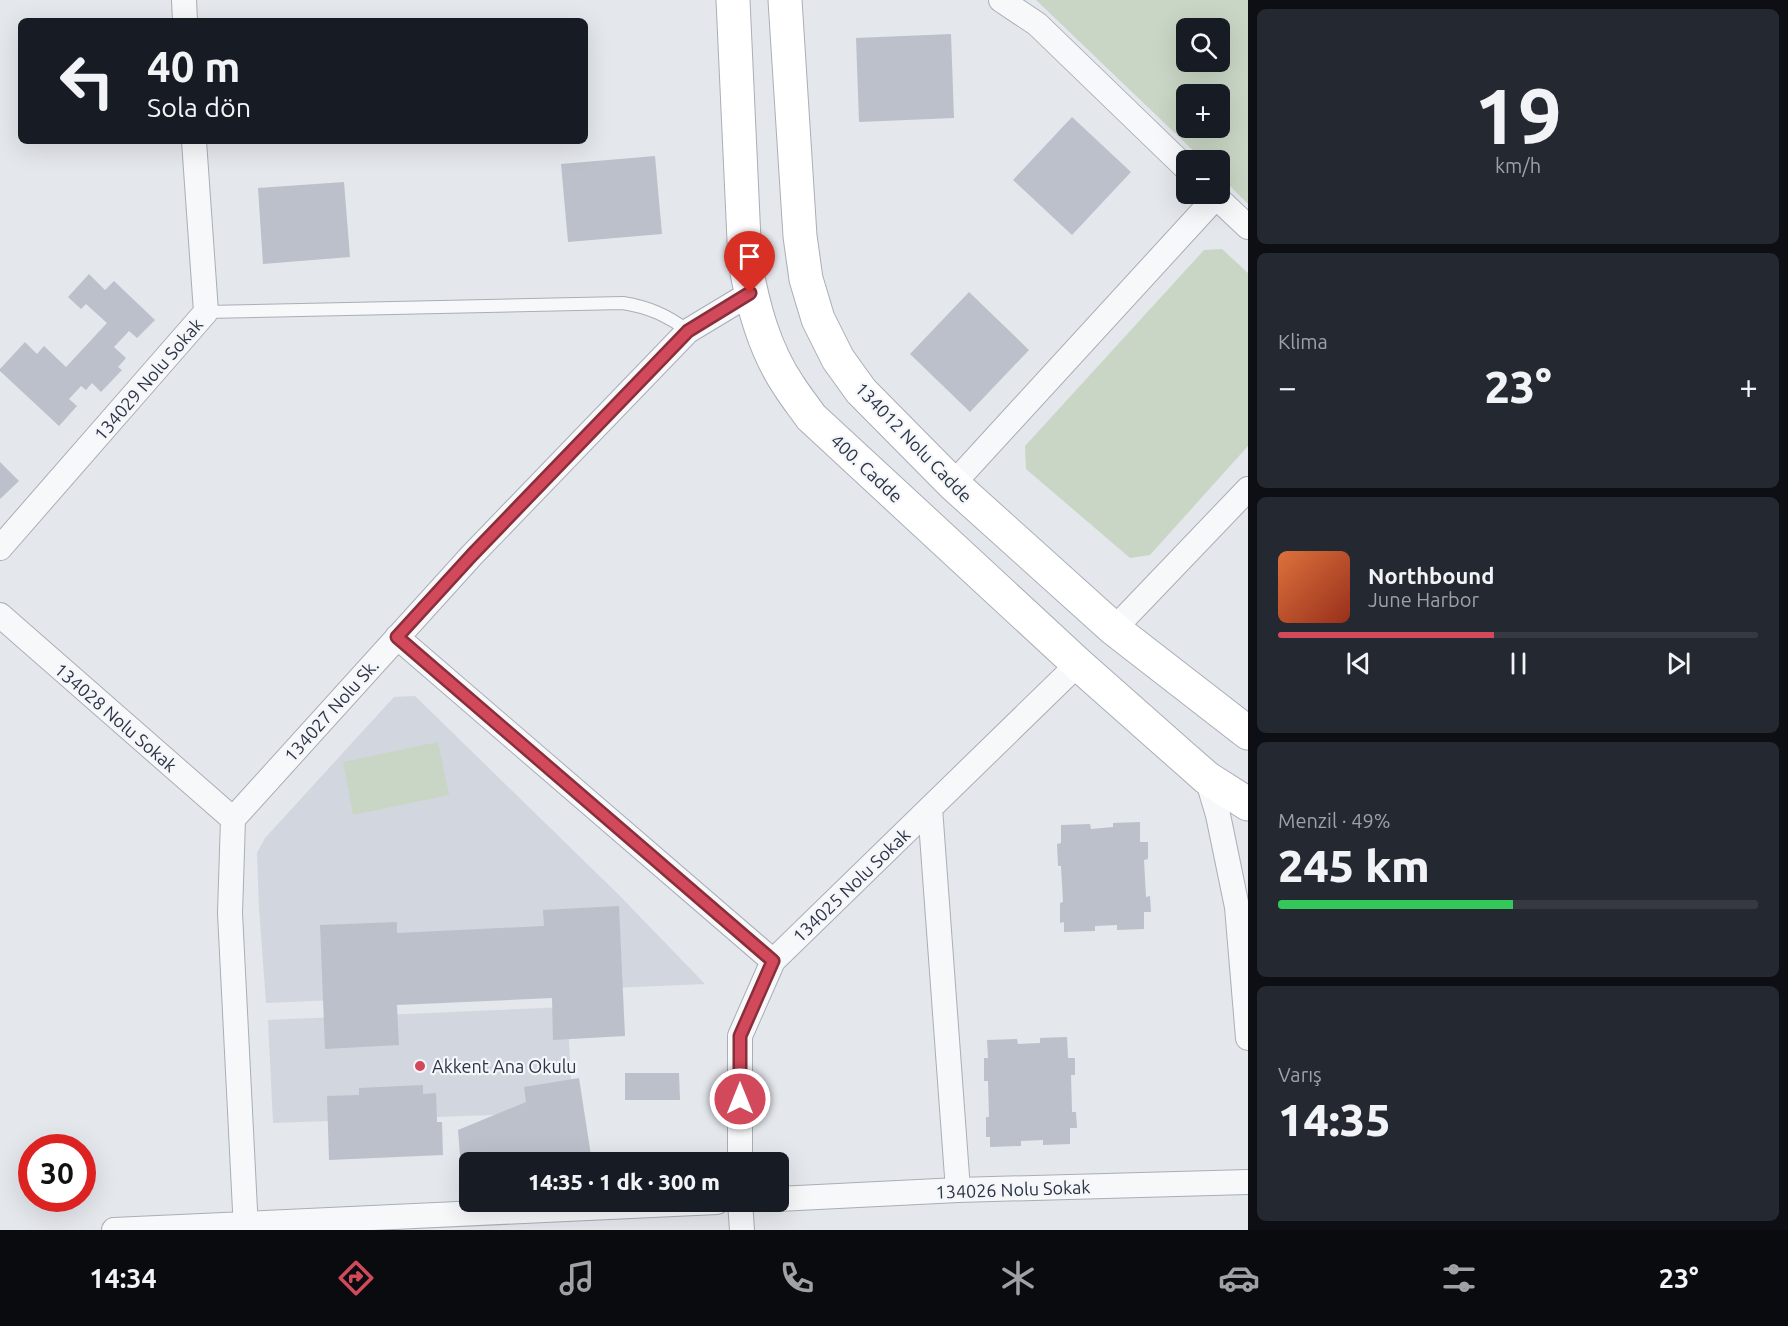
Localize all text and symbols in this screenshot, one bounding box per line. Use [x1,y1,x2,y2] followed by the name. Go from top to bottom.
[1176,18,1230,204] map controls
[1176,18,1230,72] button: search
[48,42,126,120] icon: left
[147,43,241,90] text: 40 m
[1474,71,1562,159] text: 19
[1176,84,1230,138] button: +
[147,92,251,122] text: Sola dön
[1176,150,1230,204] button: −
[1495,154,1541,177] text: km/h
[724,231,775,293] pin
[733,240,766,273] icon: arrive
[90,314,206,444] street label: 134029 Nolu Sokak
[1278,330,1328,353] text: Klima
[1484,361,1552,412] text: 23°
[1278,368,1297,405] text: −
[1739,368,1758,405] text: +
[852,378,976,506] street label: 134012 Nolu Cadde
[827,430,907,506] street label: 400. Cadde
[1368,563,1494,588] text: Northbound
[1368,588,1479,611] text: June Harbor
[1342,647,1375,680] icon: previous
[1502,647,1535,680] icon: pause
[1662,647,1695,680] icon: next
[280,655,382,765] street label: 134027 Nolu Sk.
[51,659,181,775] street label: 134028 Nolu Sokak
[1278,809,1391,832] text: Menzil · 49%
[788,824,914,946] street label: 134025 Nolu Sokak
[1278,840,1430,891] text: 245 km
[432,1056,577,1076] place label: Akkent Ana Okulu
[413,1059,427,1073] marker: Akkent Ana Okulu
[1278,1063,1322,1086] text: Varış
[708,1067,772,1131] position arrow
[1278,1094,1391,1145] text: 14:35
[18,1134,96,1212] speed limit sign: 30
[528,1169,720,1194] text: 14:35 · 1 dk · 300 m
[935,1176,1091,1202] street label: 134026 Nolu Sokak
[335,1257,377,1299] icon: directions
[556,1257,598,1299] icon: music
[776,1257,818,1299] icon: phone
[997,1257,1039,1299] icon: climate
[1218,1257,1260,1299] icon: car
[1438,1257,1480,1299] icon: filters
[89,1263,157,1293] text: 14:34
[1659,1263,1699,1293] text: 23°

